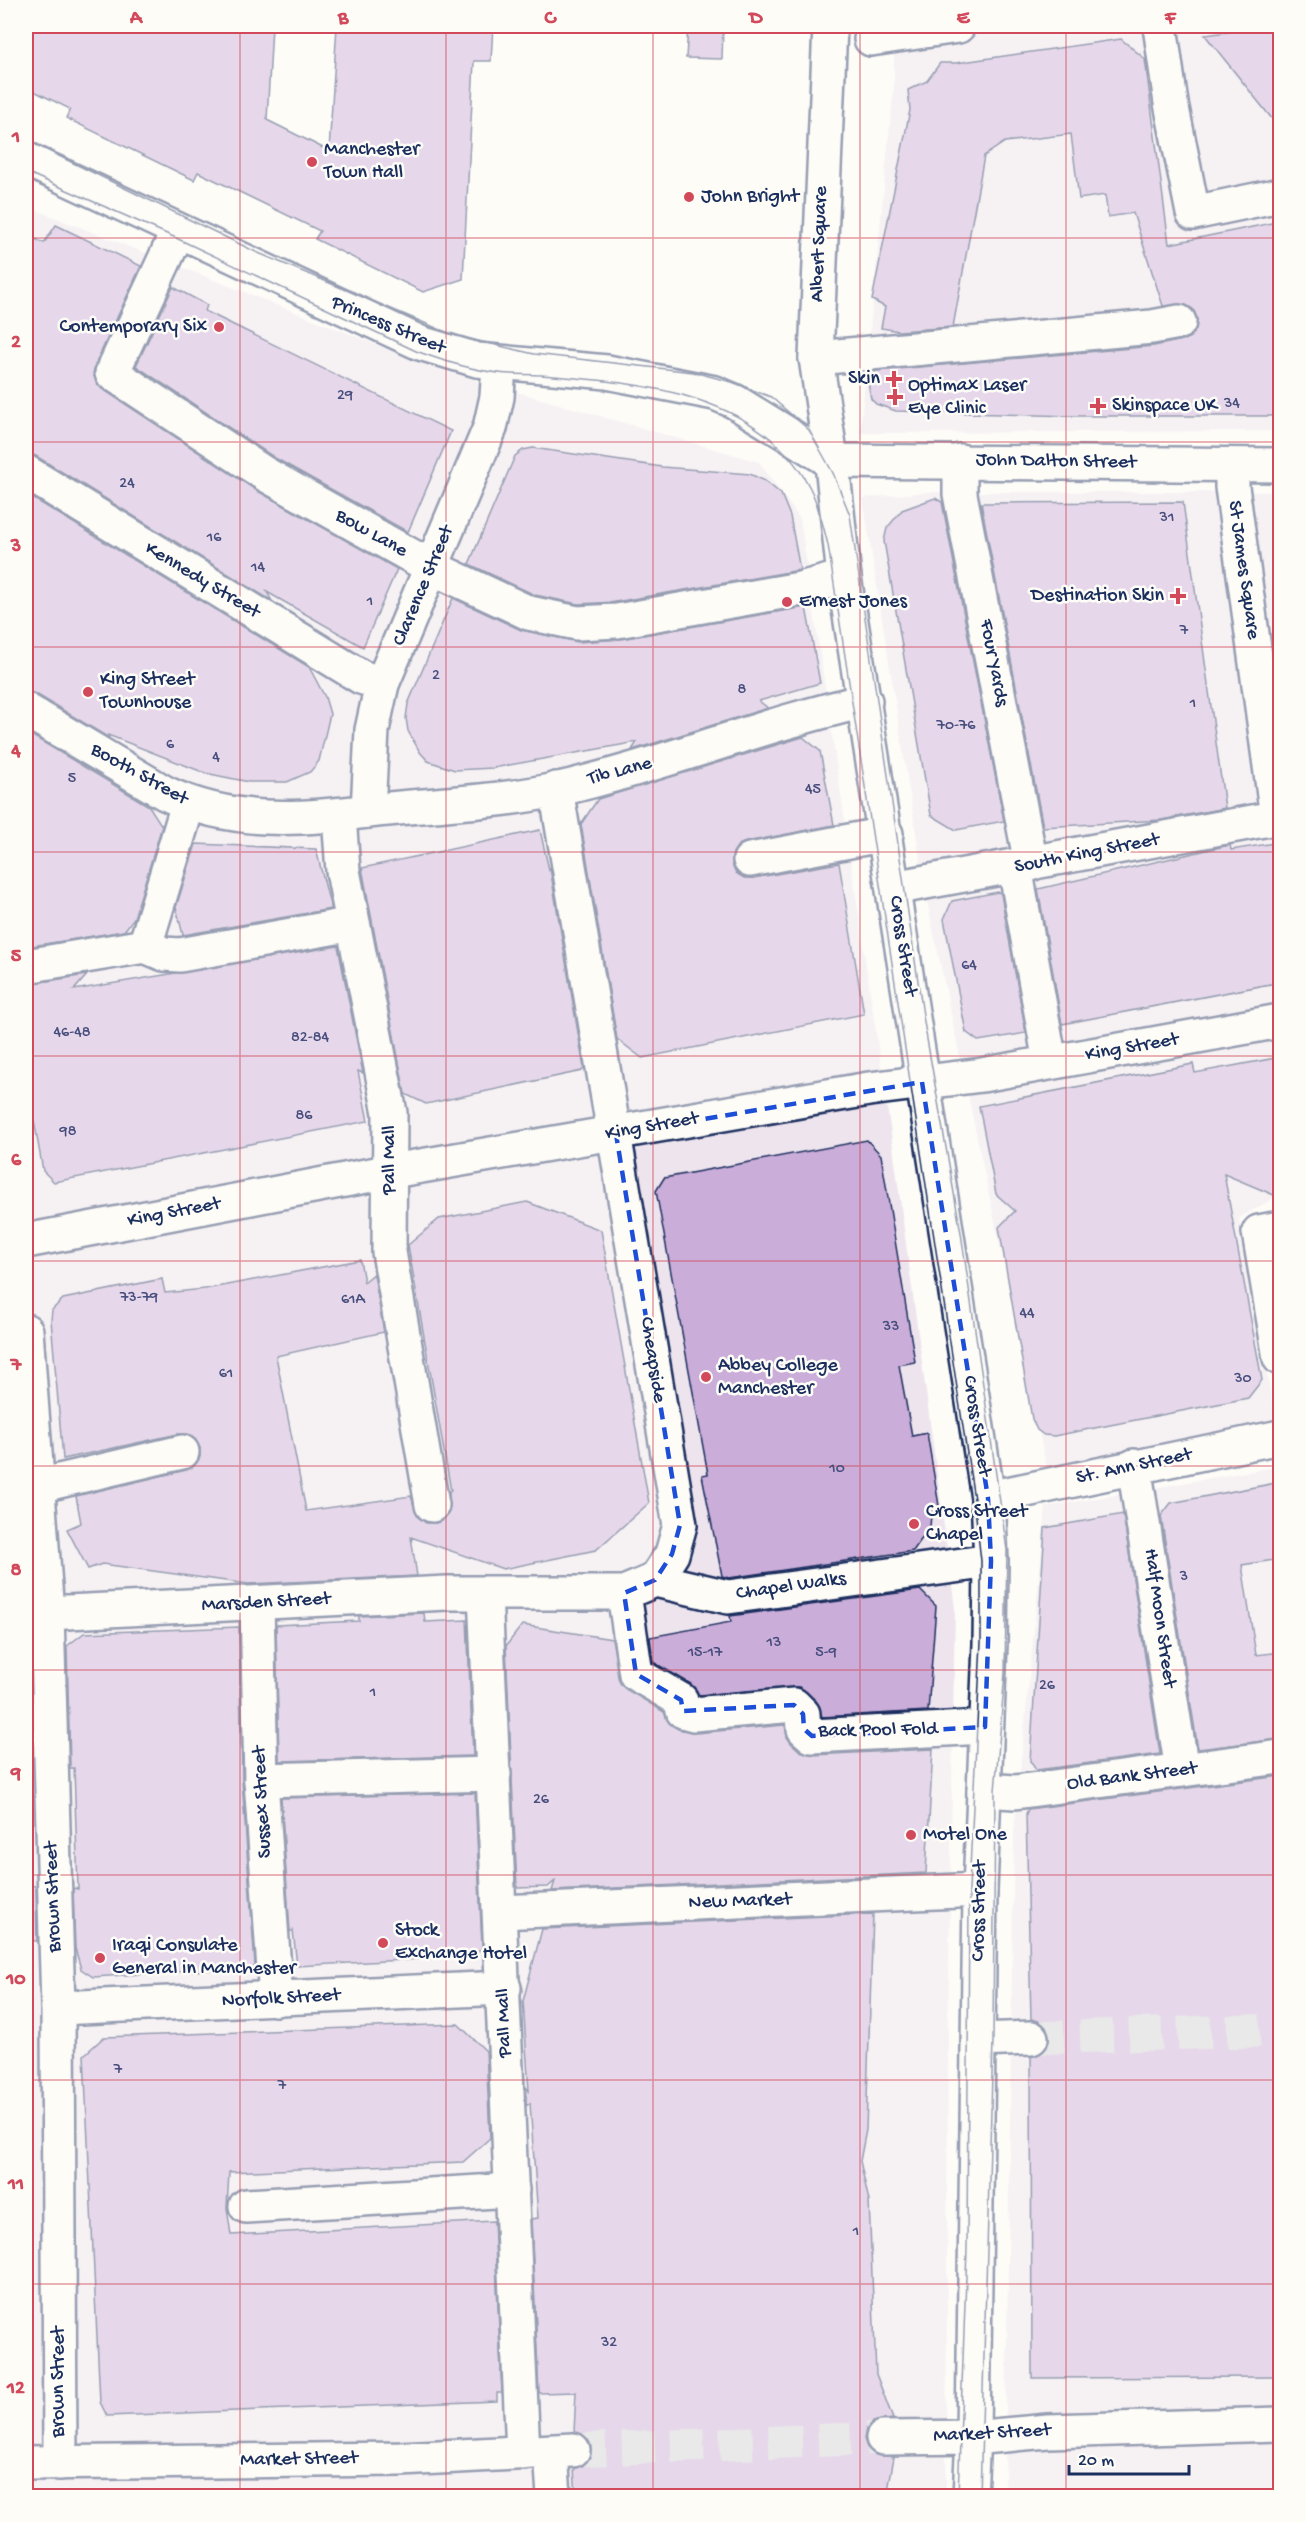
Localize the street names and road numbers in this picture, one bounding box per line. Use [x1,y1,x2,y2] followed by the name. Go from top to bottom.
[806,185,834,302] street label: Albert Square
[326,291,450,361] street label: Princess Street
[975,449,1138,475] street label: John Dalton Street
[1222,499,1264,641] street label: St James Square
[330,504,412,564] street label: Bow Lane
[388,521,460,650] street label: Clarence Street
[140,538,265,625] street label: Kennedy Street
[973,616,1013,709] street label: Four Yards
[85,738,193,812] street label: Booth Street
[584,752,655,792] street label: Tib Lane
[1013,828,1163,879] street label: South King Street
[883,894,922,1000] street label: Cross Street
[1084,1028,1182,1068] street label: King Street
[604,1107,702,1147] street label: King Street
[379,1125,402,1196] street label: Pall Mall
[126,1192,224,1233] street label: King Street
[634,1315,670,1405] street label: Cheapside
[957,1374,996,1480] street label: Cross Street
[1074,1443,1196,1490] street label: St. Ann Street
[1138,1547,1180,1691] street label: Half Moon Street
[735,1568,848,1606] street label: Chapel Walks
[201,1588,333,1618] street label: Marsden Street
[817,1718,940,1744] street label: Back Pool Fold
[248,1743,277,1859] street label: Sussex Street
[1066,1757,1200,1796] street label: Old Bank Street
[41,1839,67,1954] street label: Brown Street
[968,1858,992,1962] street label: Cross Street
[688,1889,794,1915] street label: New Market
[221,1984,343,2014] street label: Norfolk Street
[492,1988,518,2059] street label: Pall Mall
[48,2325,71,2438] street label: Brown Street
[933,2419,1053,2449] street label: Market Street
[240,2447,360,2473] street label: Market Street

